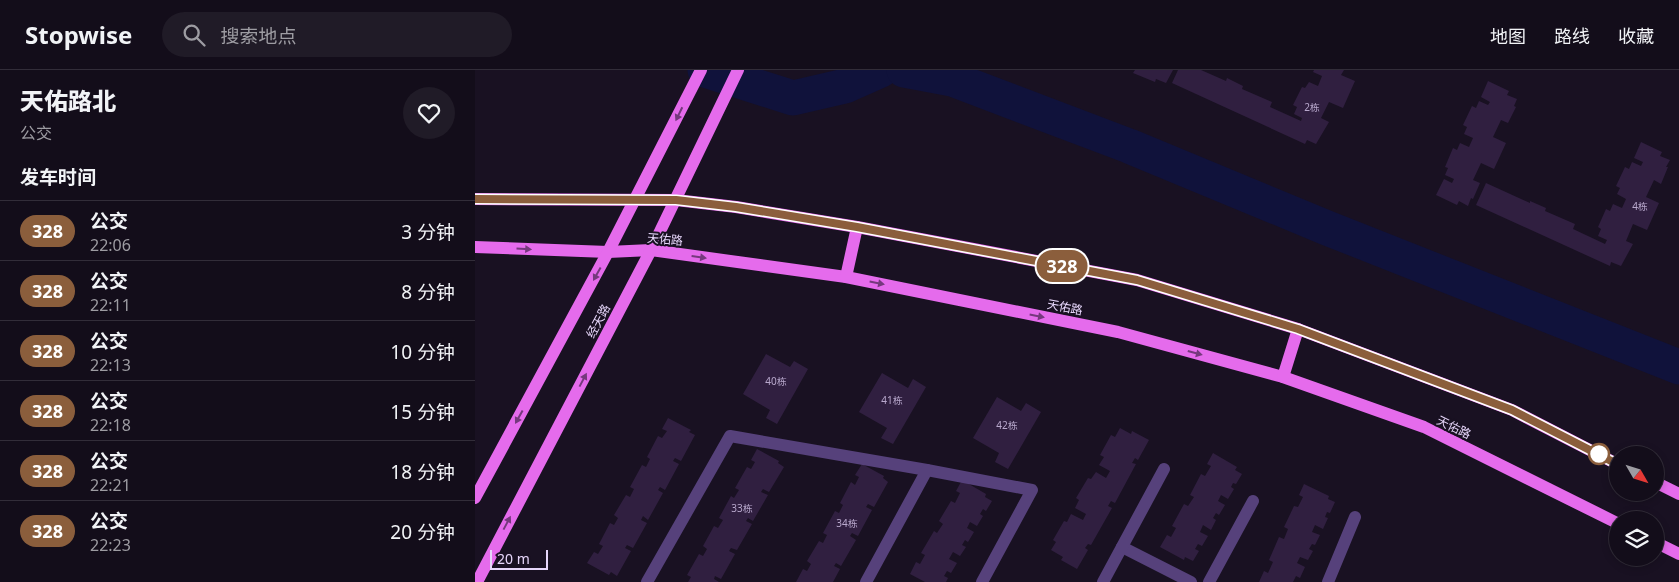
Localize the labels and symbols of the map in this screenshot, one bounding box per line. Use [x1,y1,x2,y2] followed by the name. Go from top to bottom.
[1304,100,1320,114] house number: 2栋
[675,107,683,121] one-way arrow
[1632,199,1648,213] house number: 4栋
[646,229,684,249] street label: 天佑路
[516,246,532,254] one-way arrow
[1033,250,1091,282] line badge: 328
[692,253,708,261] one-way arrow
[592,268,601,281] one-way arrow
[870,280,886,288] one-way arrow
[1046,295,1084,319] street label: 天佑路
[582,301,614,341] street label: 经天路
[1029,312,1045,320] one-way arrow
[1187,349,1202,357] one-way arrow
[579,372,587,387] one-way arrow
[765,374,787,388] house number: 40栋
[881,393,903,407] house number: 41栋
[515,410,523,424] one-way arrow
[1434,411,1474,443] street label: 天佑路
[996,418,1018,432] house number: 42栋
[1588,443,1610,465] unlabelled marker
[1609,446,1664,501] north arrow
[731,501,753,515] house number: 33栋
[503,516,511,531] one-way arrow
[836,516,858,530] house number: 34栋
[490,547,547,570] scale bar

